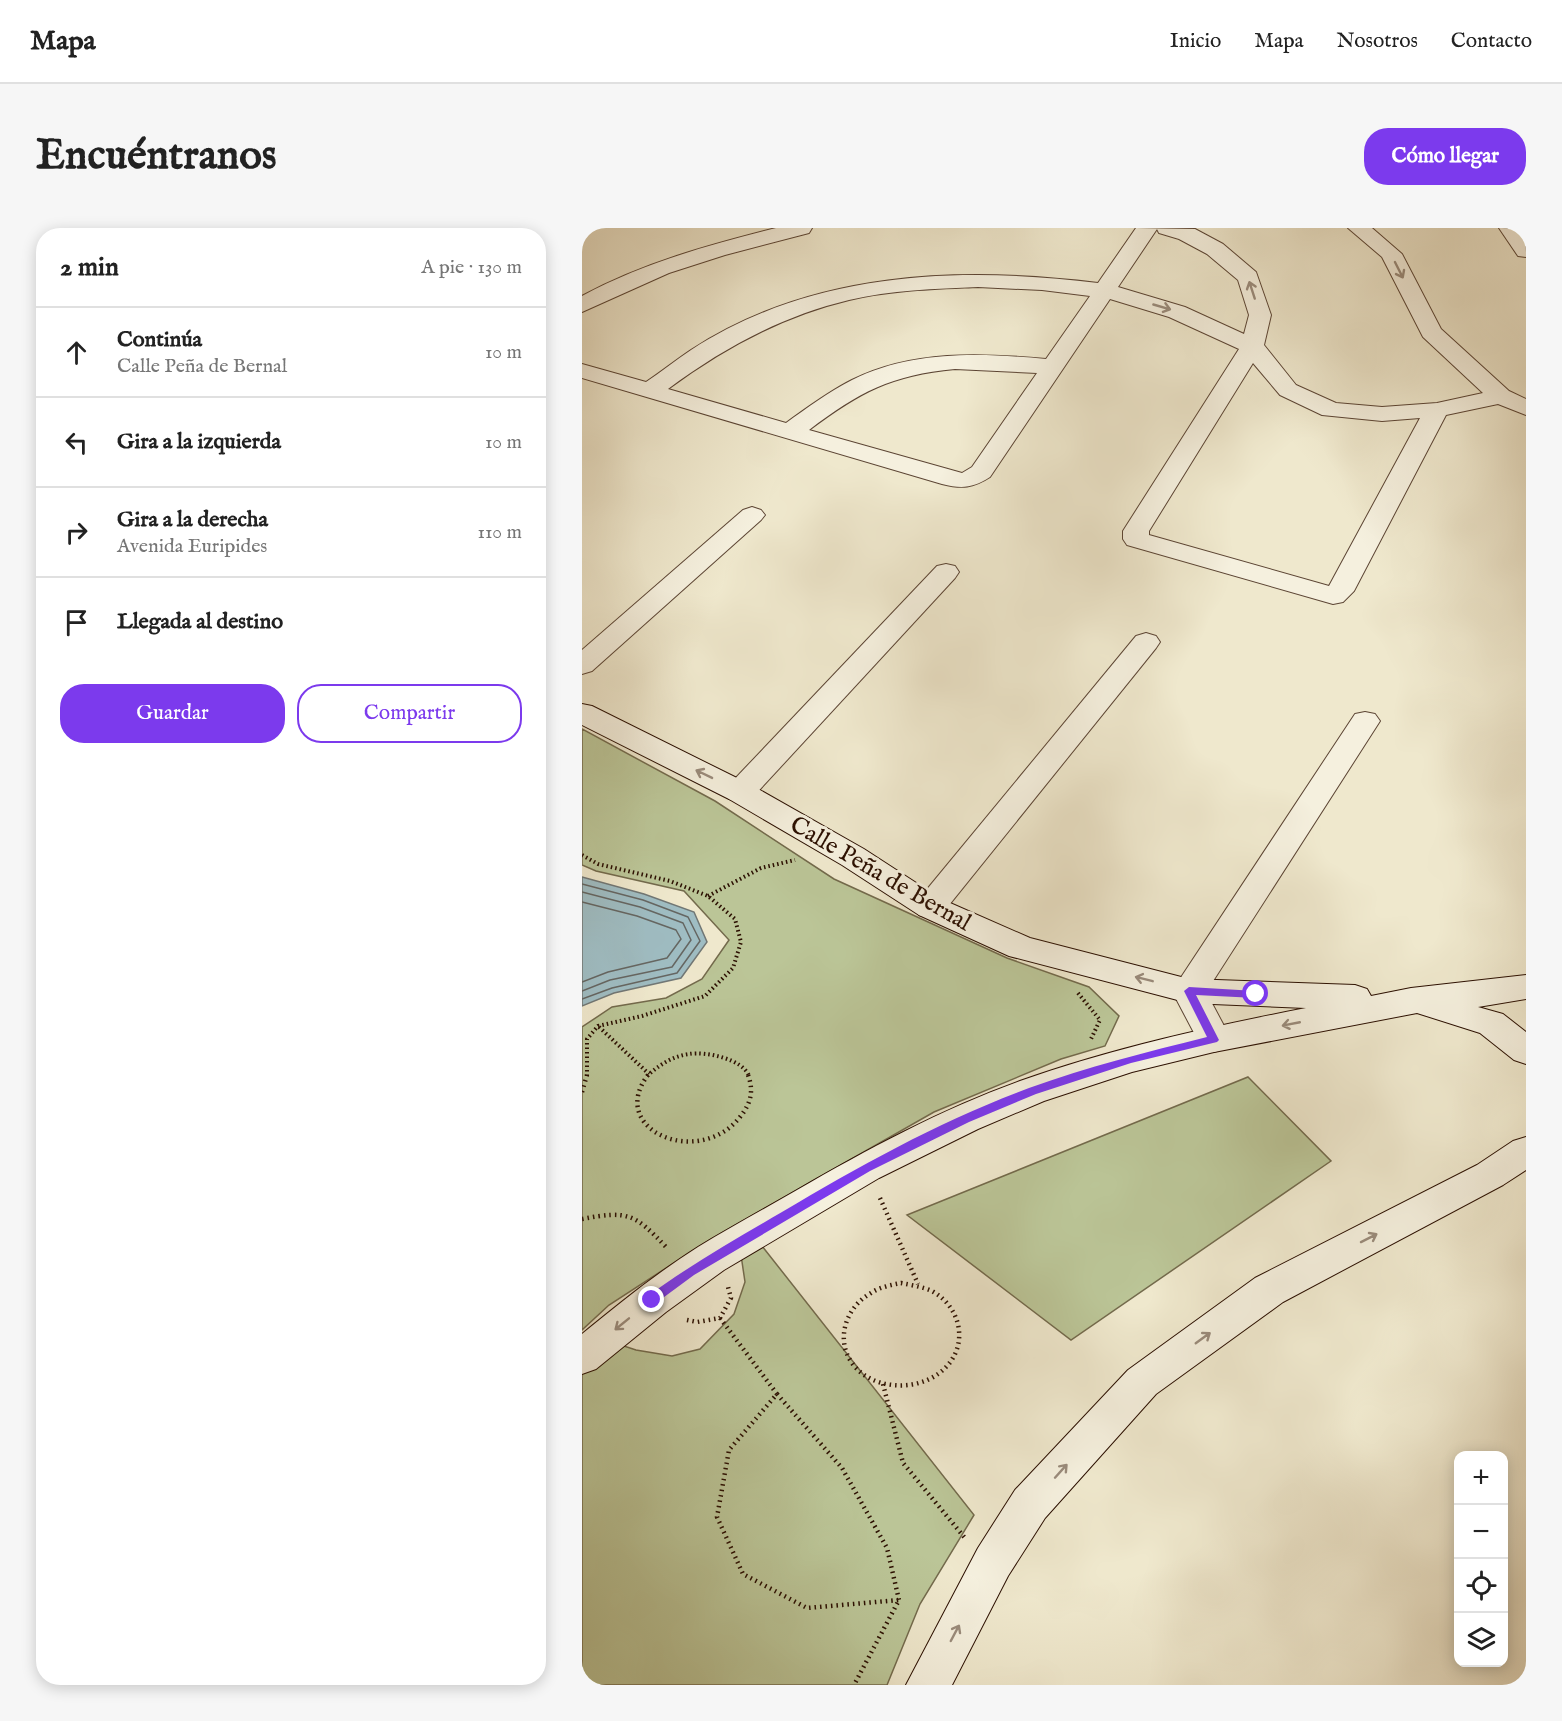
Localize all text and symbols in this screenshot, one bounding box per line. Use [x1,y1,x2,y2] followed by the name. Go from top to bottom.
[30,24,96,59] text: Mapa
[1170,28,1221,55] text: Inicio
[1254,28,1304,55] text: Mapa
[1337,28,1418,55] text: Nosotros
[1451,28,1532,55] text: Contacto
[1364,128,1526,185] button: Cómo llegar
[36,130,277,183] text: Encuéntranos
[60,251,119,284] text: 2 min
[421,255,522,280] text: A pie · 130 m
[1394,260,1405,278] one-way arrow
[1246,281,1257,300] one-way arrow
[1152,302,1171,313] one-way arrow
[117,326,202,354] text: Continúa
[60,336,93,369] icon: ahead
[485,340,522,365] text: 10 m
[117,354,287,379] text: Calle Peña de Bernal
[60,426,93,459] icon: left
[117,428,281,456] text: Gira a la izquierda
[485,430,522,455] text: 10 m
[117,506,268,534] text: Gira a la derecha
[60,516,93,549] icon: right
[478,520,522,545] text: 110 m
[117,534,267,559] text: Avenida Euripides
[60,606,93,639] icon: arrive
[117,608,283,636] text: Llegada al destino
[60,684,285,743] button: Guardar
[297,684,522,743] button: Compartir
[695,767,713,779] one-way arrow
[784,810,977,939] street label: Calle Peña de Bernal
[1134,973,1153,985] one-way arrow
[1242,980,1268,1006] route start
[1282,1019,1302,1030] one-way arrow
[1360,1232,1378,1243] one-way arrow
[638,1286,664,1312] route end
[615,1317,630,1331] one-way arrow
[1194,1332,1210,1344] one-way arrow
[1454,1451,1508,1667] map controls
[1454,1451,1508,1505] button: +
[1054,1463,1068,1478] one-way arrow
[1454,1505,1508,1559] button: −
[1454,1559,1508,1613] button: locate
[1454,1613,1508,1667] button: layers
[950,1625,961,1643] one-way arrow

